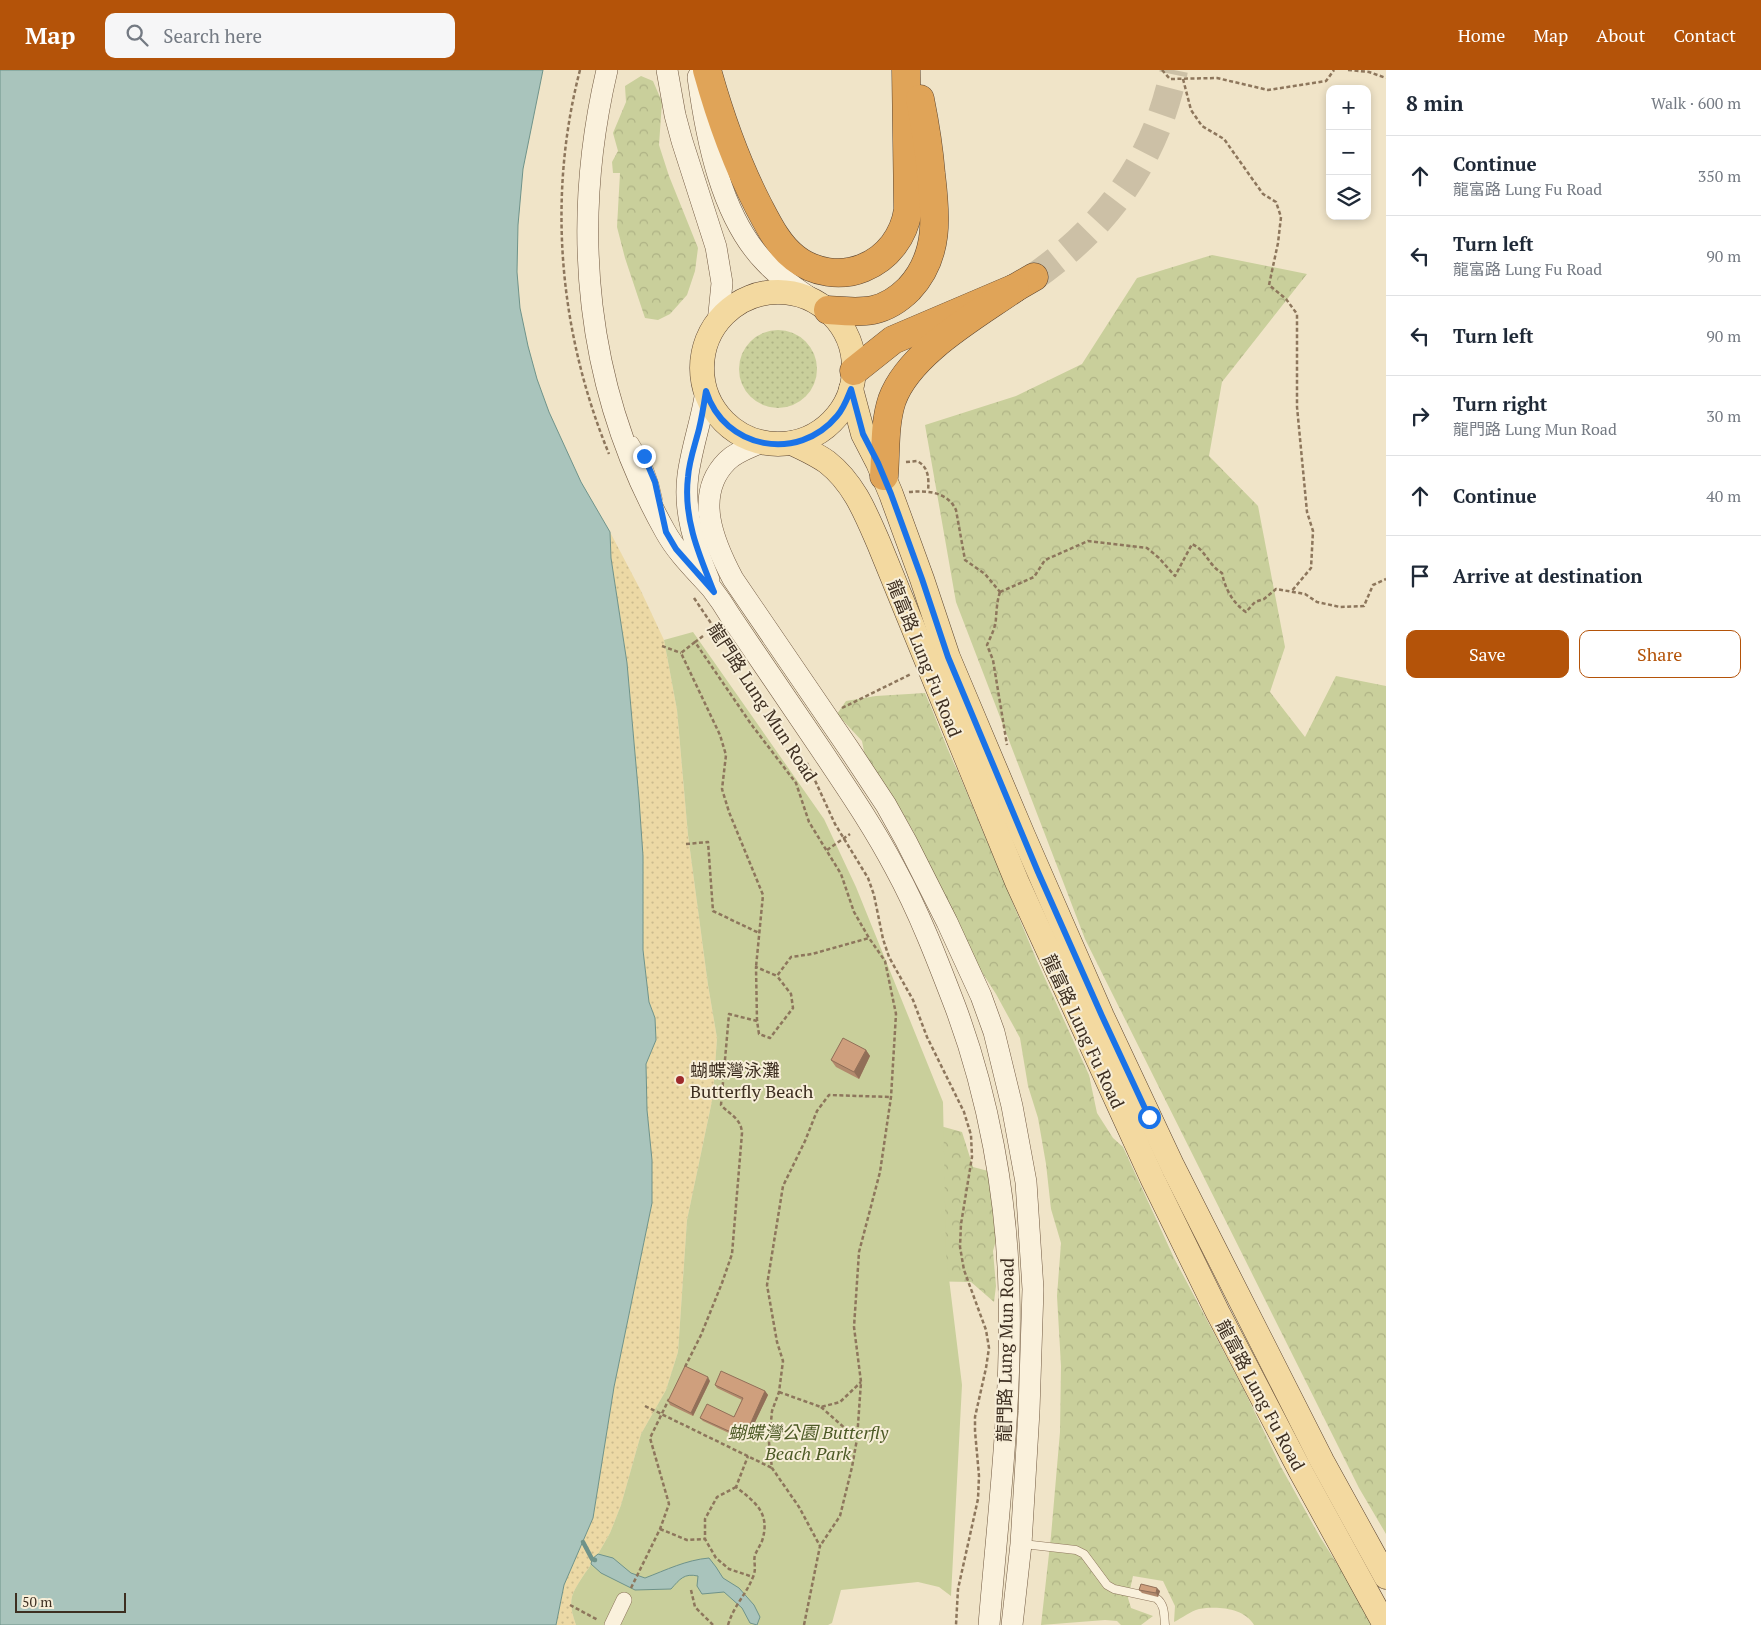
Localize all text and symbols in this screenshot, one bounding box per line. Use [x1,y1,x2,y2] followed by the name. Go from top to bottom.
[105,13,455,58] search box
[25,19,75,51] text: Map
[123,21,151,49] icon: search
[163,23,262,48] text: Search here
[1458,23,1505,47] text: Home
[1533,23,1568,47] text: Map
[1596,23,1645,47] text: About
[1673,23,1736,47] text: Contact
[1326,85,1371,220] map controls
[1326,85,1371,130] button: +
[1406,89,1463,117] text: 8 min
[1651,92,1741,114] text: Walk · 600 m
[1326,130,1371,175] button: −
[1453,151,1537,176] text: Continue
[1406,162,1434,190] icon: ahead
[1698,165,1741,187] text: 350 m
[1326,175,1371,220] button: layers
[1453,178,1602,200] text: 龍富路 Lung Fu Road
[1453,231,1534,256] text: Turn left
[1406,242,1434,270] icon: left
[1706,245,1741,267] text: 90 m
[1453,258,1602,280] text: 龍富路 Lung Fu Road
[1406,322,1434,350] icon: left
[1453,323,1534,348] text: Turn left
[1706,325,1741,347] text: 90 m
[1453,391,1547,416] text: Turn right
[1406,402,1434,430] icon: right
[1706,405,1741,427] text: 30 m
[1453,418,1617,440] text: 龍門路 Lung Mun Road
[633,445,656,468] route end
[1406,482,1434,510] icon: ahead
[1453,483,1537,508] text: Continue
[1706,485,1741,507] text: 40 m
[1406,562,1434,590] icon: arrive
[1453,563,1642,588] text: Arrive at destination
[882,576,968,740] street label: 龍富路 Lung Fu Road
[703,618,823,786] street label: 龍門路 Lung Mun Road
[1406,630,1569,678] button: Save
[1579,630,1741,678] button: Share
[1038,950,1130,1112] street label: 龍富路 Lung Fu Road
[690,1058,814,1103] place label: 蝴蝶灣泳灘 Butterfly Beach
[674,1074,686,1086] marker: 蝴蝶灣泳灘 Butterfly Beach
[1138,1106,1161,1129] route start
[991,1258,1019,1442] street label: 龍門路 Lung Mun Road
[1211,1315,1311,1475] street label: 龍富路 Lung Fu Road
[728,1420,889,1465] park label: 蝴蝶灣公園 Butterfly Beach Park
[15,1590,126,1613] scale bar
[22,1592,52,1611] text: 50 m

